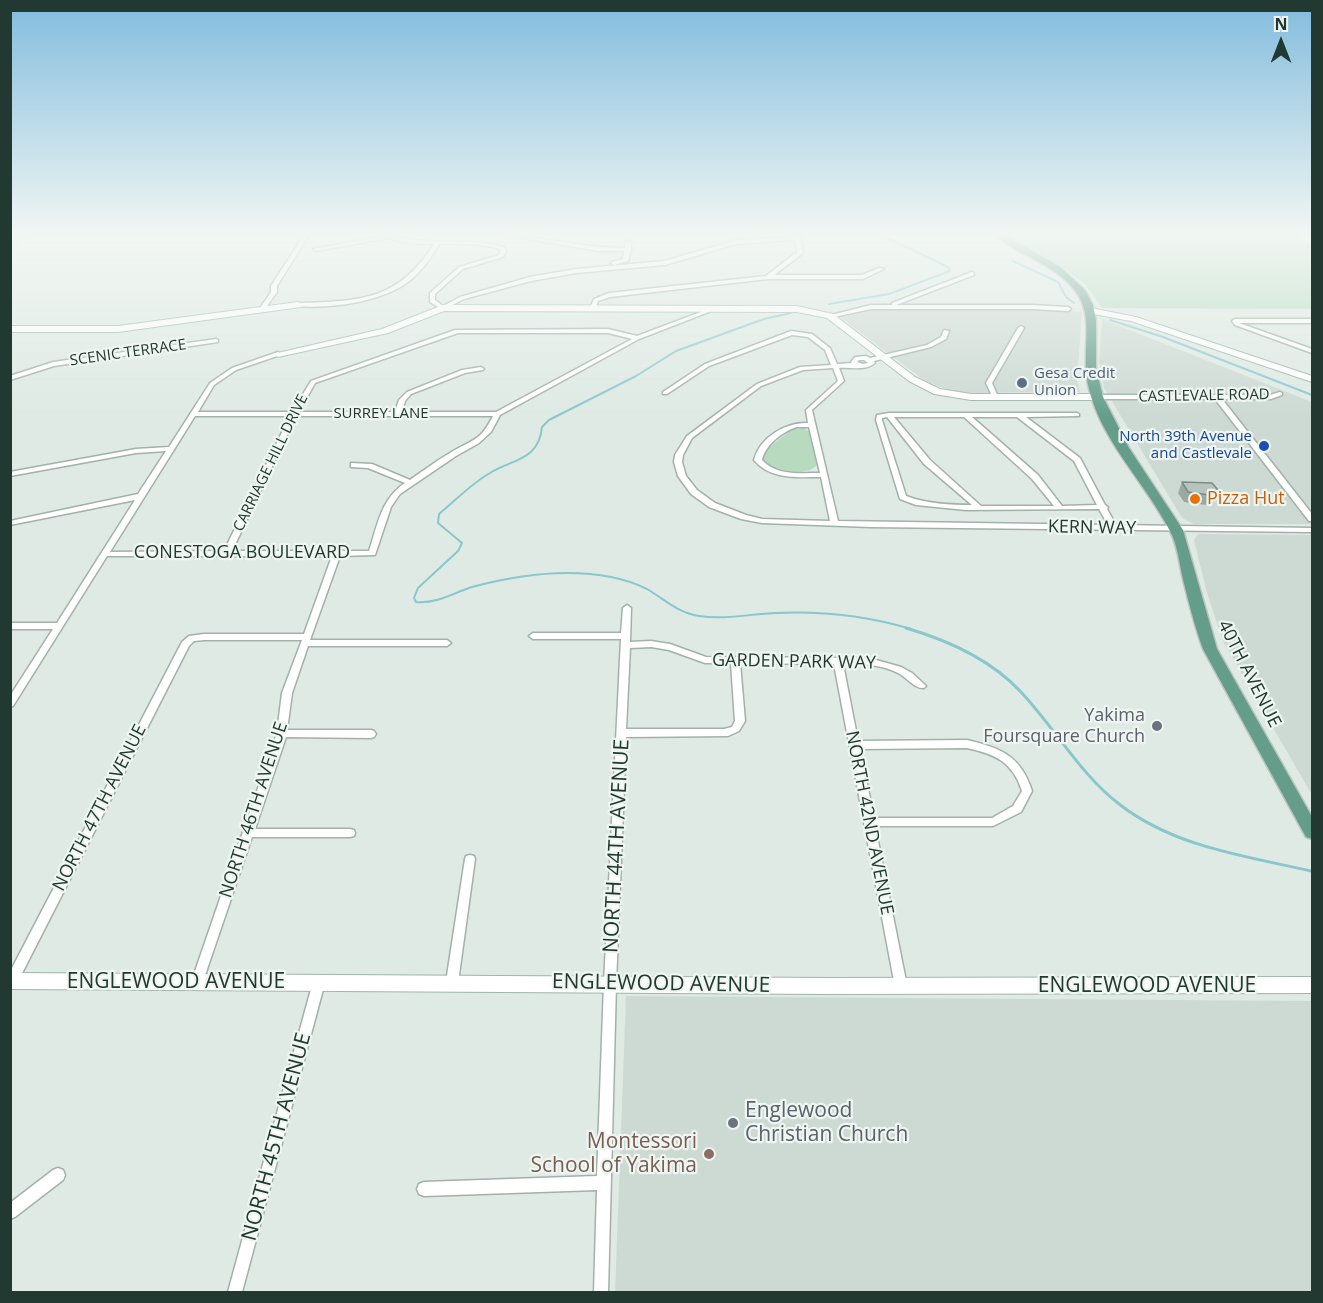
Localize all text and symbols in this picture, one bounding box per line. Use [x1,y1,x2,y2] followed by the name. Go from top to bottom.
[1251,12,1311,72] north arrow
[1274,13,1288,35] text: N
[69,336,187,370] street label: SCENIC TERRACE
[1034,365,1115,400] place label: Gesa Credit Union
[1015,376,1029,390] marker: Gesa Credit Union
[1138,386,1270,406] street label: CASTLEVALE ROAD
[230,391,312,535] street label: CARRIAGE HILL DRIVE
[333,405,429,423] street label: SURREY LANE
[1119,428,1252,463] place label: North 39th Avenue and Castlevale
[1257,439,1271,453] marker: North 39th Avenue and Castlevale
[1207,488,1285,510] place label: Pizza Hut
[1188,492,1202,506] marker: Pizza Hut
[1048,516,1136,540] street label: KERN WAY
[134,542,350,564] street label: CONESTOGA BOULEVARD
[1213,617,1285,731] street label: 40TH AVENUE
[712,650,876,674] street label: GARDEN PARK WAY
[983,705,1145,748] place label: Yakima Foursquare Church
[215,719,293,901] street label: NORTH 46TH AVENUE
[1150,719,1164,733] marker: Yakima Foursquare Church
[49,721,151,895] street label: NORTH 47TH AVENUE
[841,729,897,917] street label: NORTH 42ND AVENUE
[599,738,635,954] street label: NORTH 44TH AVENUE
[67,969,285,995] street label: ENGLEWOOD AVENUE
[552,969,770,999] street label: ENGLEWOOD AVENUE
[1038,973,1256,999] street label: ENGLEWOOD AVENUE
[237,1030,317,1244] street label: NORTH 45TH AVENUE
[745,1098,908,1148] place label: Englewood Christian Church
[726,1116,740,1130] marker: Englewood Christian Church
[531,1129,697,1179] place label: Montessori School of Yakima
[702,1147,716,1161] marker: Montessori School of Yakima

